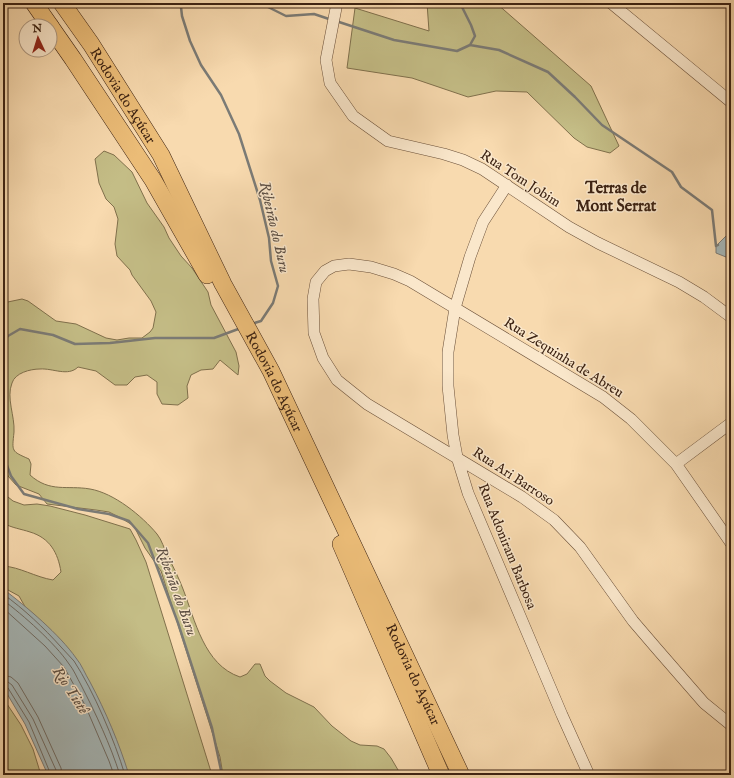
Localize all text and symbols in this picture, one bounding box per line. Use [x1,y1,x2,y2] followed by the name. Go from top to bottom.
[18,18,58,58] north arrow
[31,22,43,36] text: N
[86,45,160,147] street label: Rodovia do Açúcar
[477,146,564,212] street label: Rua Tom Jobim
[255,179,294,275] water label: Ribeirão do Buru
[576,179,657,217] district label: Terras de Mont Serrat
[500,314,627,402] street label: Rua Zequinha de Abreu
[241,329,306,435] street label: Rodovia do Açúcar
[469,444,558,510] street label: Rua Ari Barroso
[474,481,541,613] street label: Rua Adoniram Barbosa
[152,544,201,638] water label: Ribeirão do Buru
[381,621,444,728] street label: Rodovia do Açúcar
[48,663,94,719] water label: Rio Tietê

